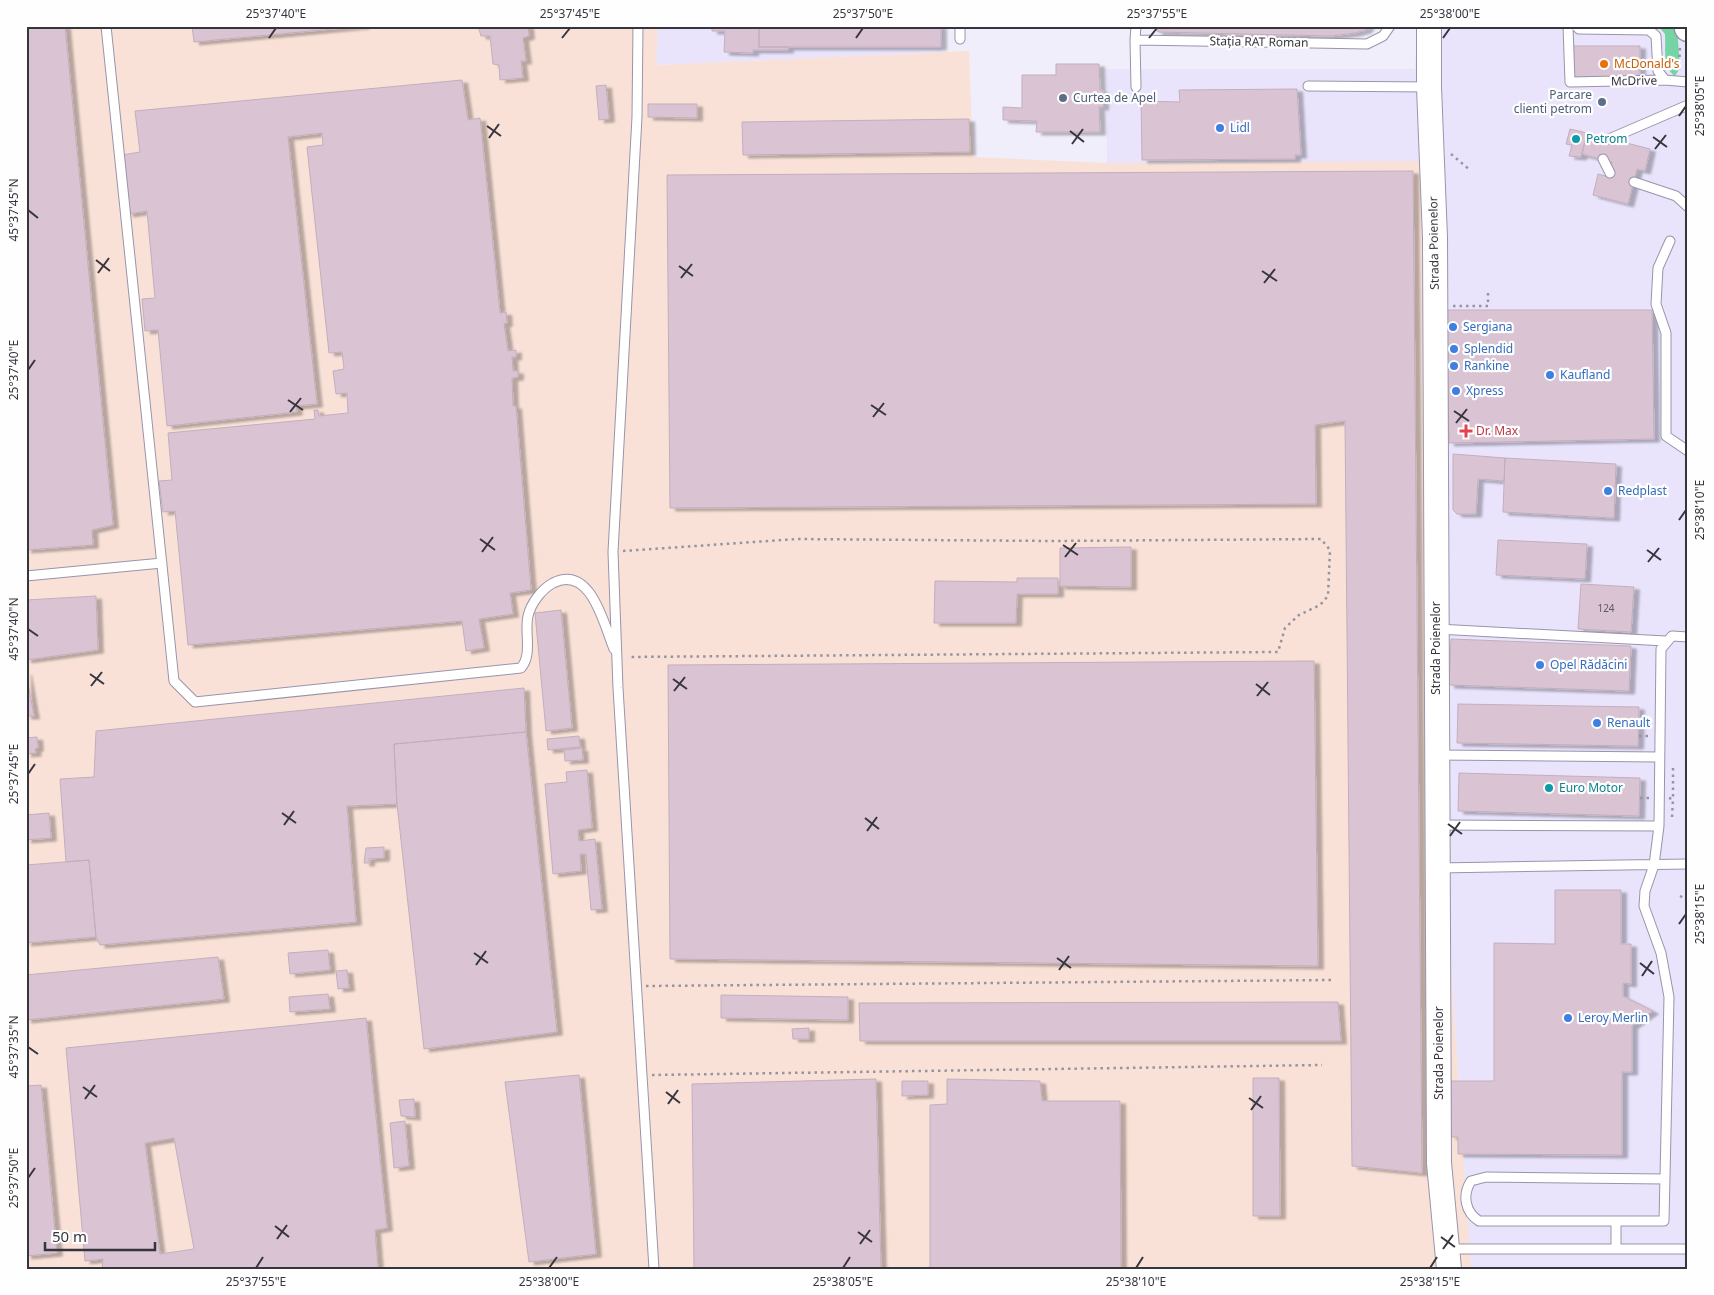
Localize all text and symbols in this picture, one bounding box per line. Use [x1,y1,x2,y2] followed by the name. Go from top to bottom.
[246,5,306,22] text: 25°37'40"E
[540,5,600,22] text: 25°37'45"E
[833,5,893,22] text: 25°37'50"E
[1127,5,1187,22] text: 25°37'55"E
[1420,5,1480,22] text: 25°38'00"E
[1209,32,1309,51] street label: Stația RAT Roman
[1614,55,1680,72] place label: McDonald's
[1598,58,1610,70] marker: McDonald's
[1611,72,1658,89] street label: McDrive
[1691,76,1708,136] text: 25°38'05"E
[1514,86,1592,117] place label: Parcare clienti petrom
[1073,89,1156,106] place label: Curtea de Apel
[1057,92,1069,104] marker: Curtea de Apel
[1596,96,1608,108] marker: Parcare clienti petrom
[1230,119,1250,136] place label: Lidl
[1214,122,1226,134] marker: Lidl
[1586,130,1628,147] place label: Petrom
[1570,133,1582,145] marker: Petrom
[5,178,22,242] text: 45°37'45"N
[1424,196,1443,290] street label: Strada Poienelor
[1463,318,1513,335] place label: Sergiana
[1447,321,1459,333] marker: Sergiana
[5,340,22,400] text: 25°37'40"E
[1464,340,1513,357] place label: Splendid
[1448,343,1460,355] marker: Splendid
[1464,357,1510,374] place label: Rankine
[1448,360,1460,372] marker: Rankine
[1560,366,1610,383] place label: Kaufland
[1544,369,1556,381] marker: Kaufland
[1466,382,1504,399] place label: Xpress
[1450,385,1462,397] marker: Xpress
[1476,422,1519,439] place label: Dr. Max
[1460,425,1472,437] marker: Dr. Max
[1691,480,1708,540] text: 25°38'10"E
[1618,482,1668,499] place label: Redplast
[1602,485,1614,497] marker: Redplast
[5,597,22,661] text: 45°37'40"N
[1427,601,1444,695] street label: Strada Poienelor
[1597,601,1615,615] house number: 124
[1550,656,1627,673] place label: Opel Rădăcini
[1534,659,1546,671] marker: Opel Rădăcini
[1607,714,1651,731] place label: Renault
[1591,717,1603,729] marker: Renault
[5,744,22,804] text: 25°37'45"E
[1559,779,1623,796] place label: Euro Motor
[1543,782,1555,794] marker: Euro Motor
[1691,884,1708,944] text: 25°38'15"E
[1430,1006,1447,1100] street label: Strada Poienelor
[1578,1009,1648,1026] place label: Leroy Merlin
[1562,1012,1574,1024] marker: Leroy Merlin
[5,1015,22,1079] text: 45°37'35"N
[5,1148,22,1208] text: 25°37'50"E
[45,1220,155,1252] scale bar
[52,1226,87,1246] text: 50 m
[226,1273,286,1290] text: 25°37'55"E
[519,1273,579,1290] text: 25°38'00"E
[813,1273,873,1290] text: 25°38'05"E
[1106,1273,1166,1290] text: 25°38'10"E
[1400,1273,1460,1290] text: 25°38'15"E

